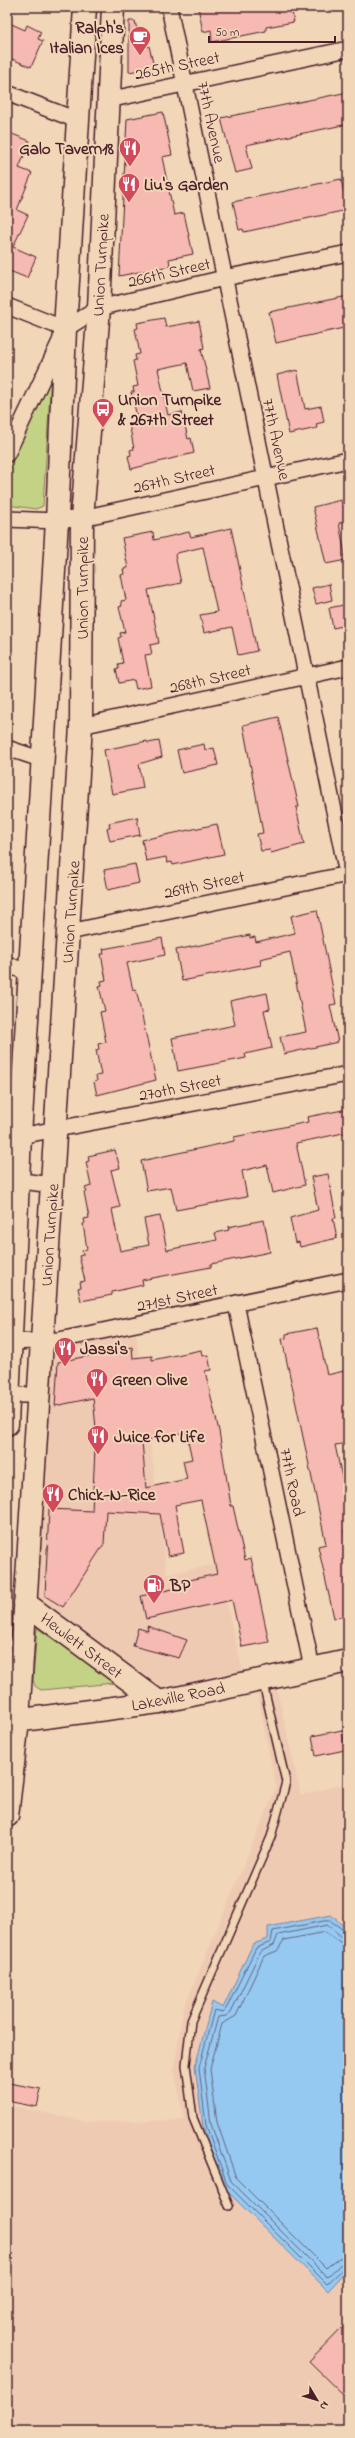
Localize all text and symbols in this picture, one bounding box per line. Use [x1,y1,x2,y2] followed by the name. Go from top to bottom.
[50,16,124,61] place label: Ralph's Italian Ices
[209,18,335,44] scale bar
[127,24,153,57] cafe icon: Ralph's Italian Ices
[215,24,239,42] text: 50 m
[132,45,223,88] street label: 265th Street
[190,79,231,166] street label: 77th Avenue
[117,135,143,168] restaurant icon: Galo Tavern18
[19,137,115,162] place label: Galo Tavern18
[116,171,142,204] restaurant icon: Liu's Garden
[144,173,229,198] place label: Liu's Garden
[86,213,117,317] street label: Union Turnpike
[125,252,213,295] street label: 266th Street
[117,388,222,433] place label: Union Turnpike & 267th Street
[90,396,116,429] bus stop icon: Union Turnpike & 267th Street
[255,396,296,483] street label: 77th Avenue
[131,458,218,501] street label: 267th Street
[71,536,96,640] street label: Union Turnpike
[167,658,254,701] street label: 268th Street
[55,859,88,964] street label: Union Turnpike
[162,865,247,906] street label: 269th Street
[137,1068,224,1109] street label: 270th Street
[34,1182,67,1287] street label: Union Turnpike
[134,1278,220,1319] street label: 271st Street
[52,1335,78,1368] restaurant icon: Jassi's
[80,1337,129,1362] place label: Jassi's
[84,1366,110,1399] restaurant icon: Green Olive
[112,1368,189,1393] place label: Green Olive
[85,1423,111,1456] restaurant icon: Juice for Life
[114,1425,206,1450] place label: Juice for Life
[272,1446,311,1519] street label: 77th Road
[40,1481,66,1514] restaurant icon: Chick-N-Rice
[68,1483,157,1508] place label: Chick-N-Rice
[141,1572,167,1605] fuel station icon: BP
[169,1574,190,1599] place label: BP
[35,1607,128,1686] street label: Hewlett Street
[129,1676,228,1719] street label: Lakeville Road
[297,2380,337,2420] north arrow
[315,2398,333,2413] text: N

